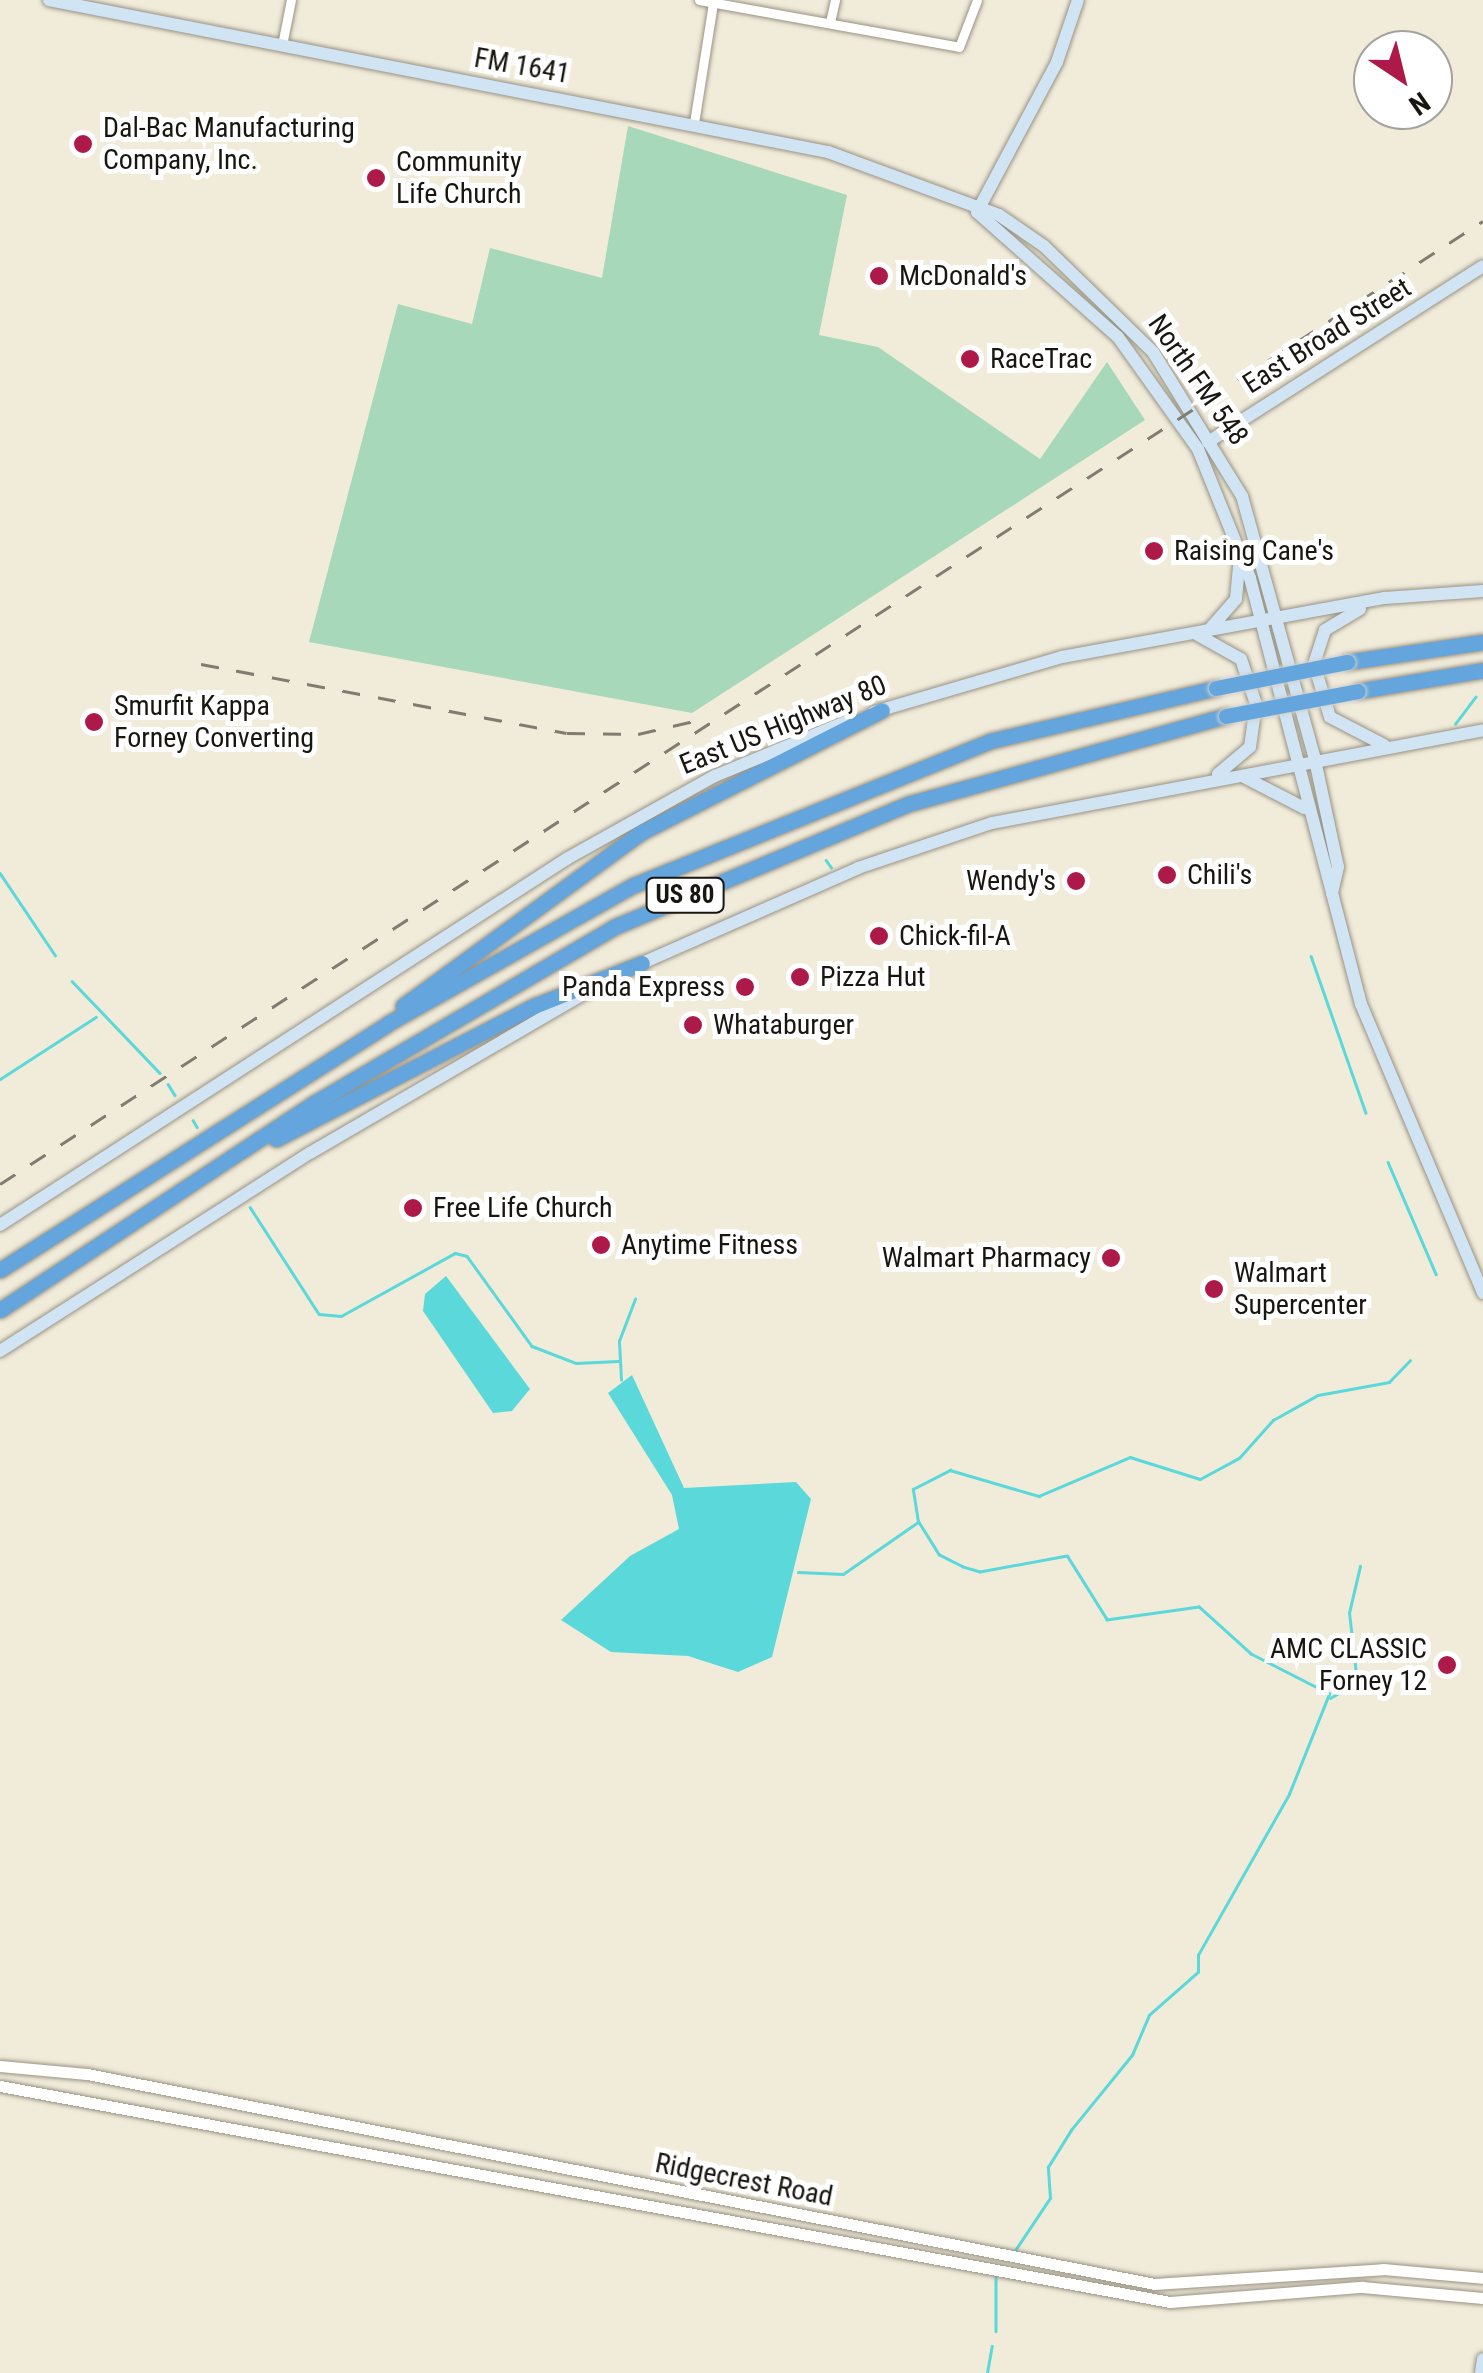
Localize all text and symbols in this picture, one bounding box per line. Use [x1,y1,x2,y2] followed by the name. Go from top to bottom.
[1353,30,1453,130] north arrow
[472,41,572,91] street label: FM 1641
[1403,85,1436,122] text: N
[103,111,355,177] place label: Dal-Bac Manufacturing Company, Inc.
[72,133,94,155] marker: Dal-Bac Manufacturing Company, Inc.
[396,145,522,211] place label: Community Life Church
[365,167,387,189] marker: Community Life Church
[899,259,1027,293] place label: McDonald's
[868,265,890,287] marker: McDonald's
[1237,271,1417,401] street label: East Broad Street
[1141,308,1255,452] street label: North FM 548
[990,342,1092,376] place label: RaceTrac
[959,348,981,370] marker: RaceTrac
[1174,534,1334,568] place label: Raising Cane's
[1143,540,1165,562] marker: Raising Cane's
[675,668,891,782] street label: East US Highway 80
[114,689,314,755] place label: Smurfit Kappa Forney Converting
[83,711,105,733] marker: Smurfit Kappa Forney Converting
[1187,858,1252,892] place label: Chili's
[966,864,1056,898] place label: Wendy's
[1156,864,1178,886] marker: Chili's
[1065,870,1087,892] marker: Wendy's
[645,875,725,915] road number: US 80
[899,919,1011,953] place label: Chick-fil-A
[868,925,890,947] marker: Chick-fil-A
[820,960,926,994] place label: Pizza Hut
[789,966,811,988] marker: Pizza Hut
[562,970,725,1004] place label: Panda Express
[734,976,756,998] marker: Panda Express
[713,1008,854,1042] place label: Whataburger
[682,1014,704,1036] marker: Whataburger
[433,1191,613,1225] place label: Free Life Church
[402,1197,424,1219] marker: Free Life Church
[621,1228,798,1262] place label: Anytime Fitness
[590,1234,612,1256] marker: Anytime Fitness
[882,1241,1091,1275] place label: Walmart Pharmacy
[1100,1247,1122,1269] marker: Walmart Pharmacy
[1234,1256,1367,1322] place label: Walmart Supercenter
[1203,1278,1225,1300] marker: Walmart Supercenter
[1270,1632,1427,1698] place label: AMC CLASSIC Forney 12
[1436,1654,1458,1676] marker: AMC CLASSIC Forney 12
[652,2146,836,2214] street label: Ridgecrest Road

